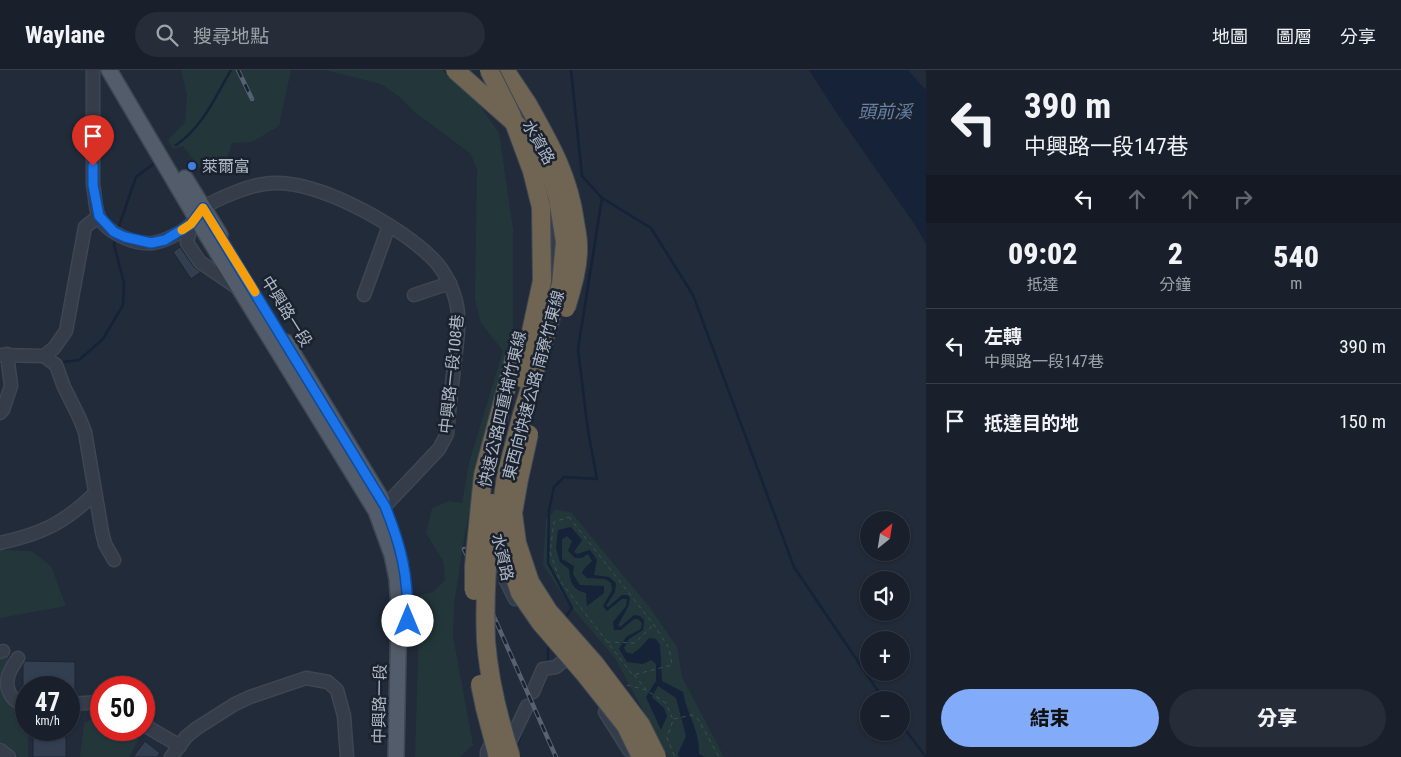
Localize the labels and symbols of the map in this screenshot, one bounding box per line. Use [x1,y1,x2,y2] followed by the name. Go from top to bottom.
[858,101,915,122] water label: 頭前溪
[72,115,114,166] pin
[518,117,559,168] street label: 水資路
[202,157,250,176] place label: 萊爾富
[186,160,198,172] marker: 萊爾富
[257,272,316,350] street label: 中興路一段
[499,288,568,482] street label: 東西向快速公路 南寮竹東線
[436,314,467,435] street label: 中興路一段108巷
[475,329,530,489] street label: 快速公路四重埔竹東線
[860,511,910,561] north arrow
[488,532,517,583] street label: 水資路
[381,594,433,646] position arrow
[369,664,390,744] street label: 中興路一段
[90,676,155,741] speed limit sign: 50

